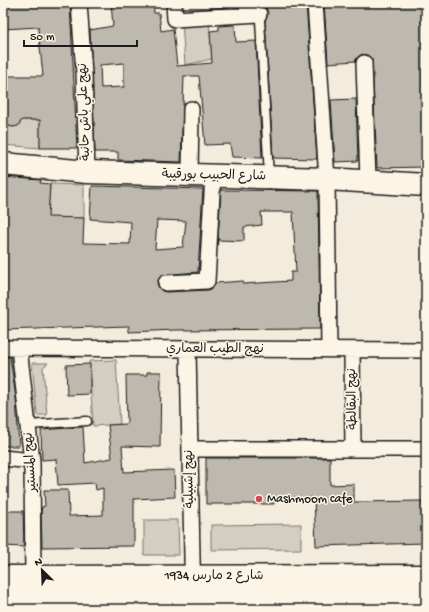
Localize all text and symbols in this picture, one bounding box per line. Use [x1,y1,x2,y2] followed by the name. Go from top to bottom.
[24,22,137,48] scale bar
[30,31,55,45] text: 50 m
[76,63,96,161] street label: نهج علي باش حانبة
[162,168,266,184] street label: شارع الحبيب بورقيبة
[166,342,264,357] street label: نهج الطيب العماري
[345,368,361,430] street label: نهج البقالطة
[21,432,41,493] street label: نهج المنستير
[182,450,198,508] street label: نهج إشبيلية
[267,492,353,507] place label: Mashmoom cafe
[254,494,264,504] marker: Mashmoom cafe
[22,550,62,590] north arrow
[33,556,44,570] text: N
[163,569,264,584] street label: شارع 2 مارس 1934

